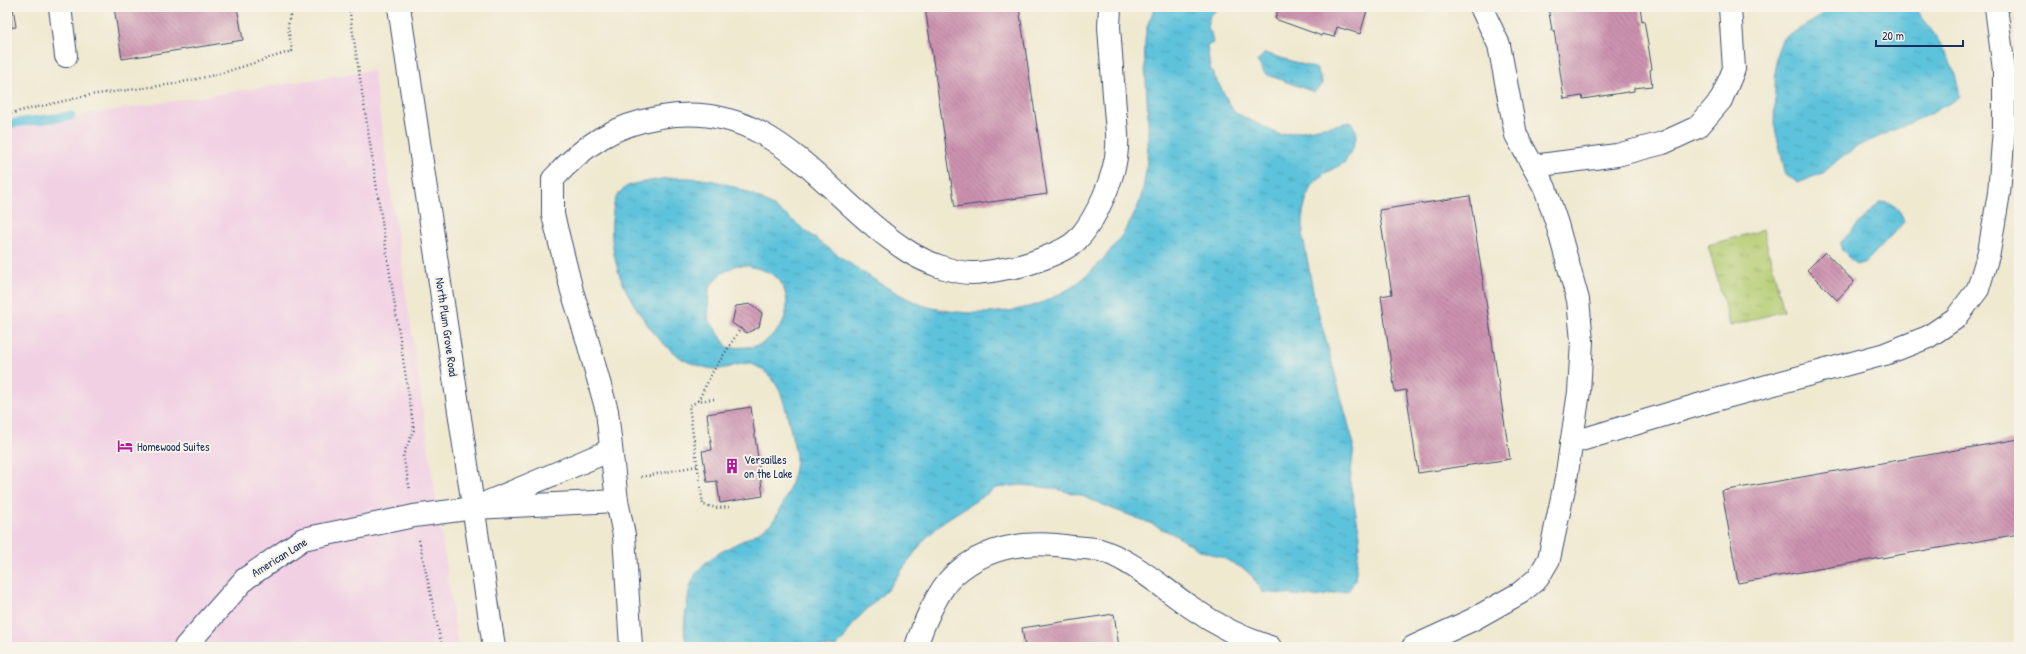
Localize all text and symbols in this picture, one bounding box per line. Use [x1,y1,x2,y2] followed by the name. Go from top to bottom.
[1876,22,1963,48] scale bar
[1882,27,1904,44] text: 20 m
[432,276,462,378] street label: North Plum Grove Road
[116,437,134,455] hotel icon: Homewood Suites
[137,438,210,455] place label: Homewood Suites
[744,451,793,482] place label: Versailles on the Lake
[723,457,741,475] building icon: Versailles on the Lake
[248,533,310,581] street label: American Lane

